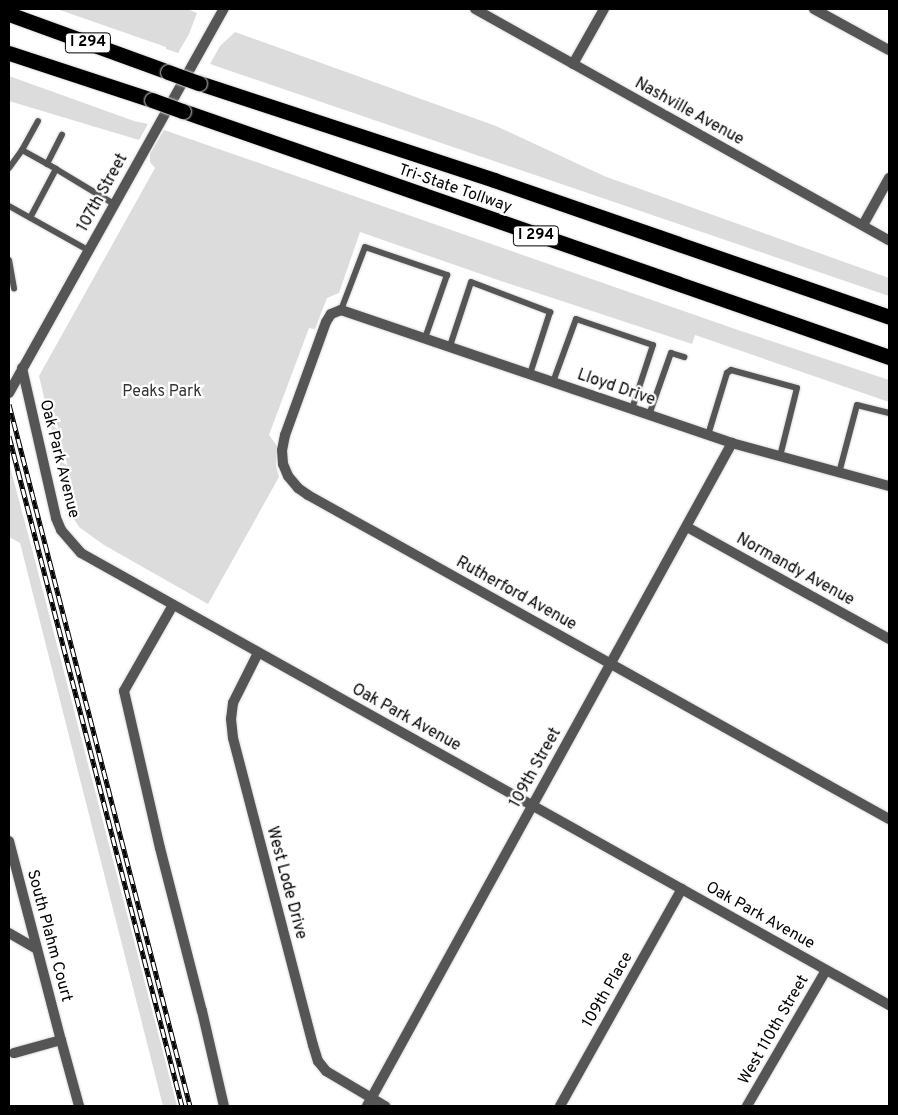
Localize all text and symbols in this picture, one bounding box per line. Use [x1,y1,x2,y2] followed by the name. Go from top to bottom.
[64,30,112,56] road number: I 294
[631,74,747,150] street label: Nashville Avenue
[74,151,132,235] street label: 107th Street
[395,160,515,218] street label: Tri-State Tollway
[512,224,560,248] road number: I 294
[575,366,657,410] street label: Lloyd Drive
[122,382,202,402] park label: Peaks Park
[35,397,83,521] street label: Oak Park Avenue
[732,529,858,611] street label: Normandy Avenue
[452,553,580,635] street label: Rutherford Avenue
[348,680,464,756] street label: Oak Park Avenue
[506,725,566,811] street label: 109th Street
[262,824,310,942] street label: West Lode Drive
[22,868,76,1004] street label: South Plahm Court
[702,878,818,954] street label: Oak Park Avenue
[579,949,637,1031] street label: 109th Place
[735,972,813,1088] street label: West 110th Street

